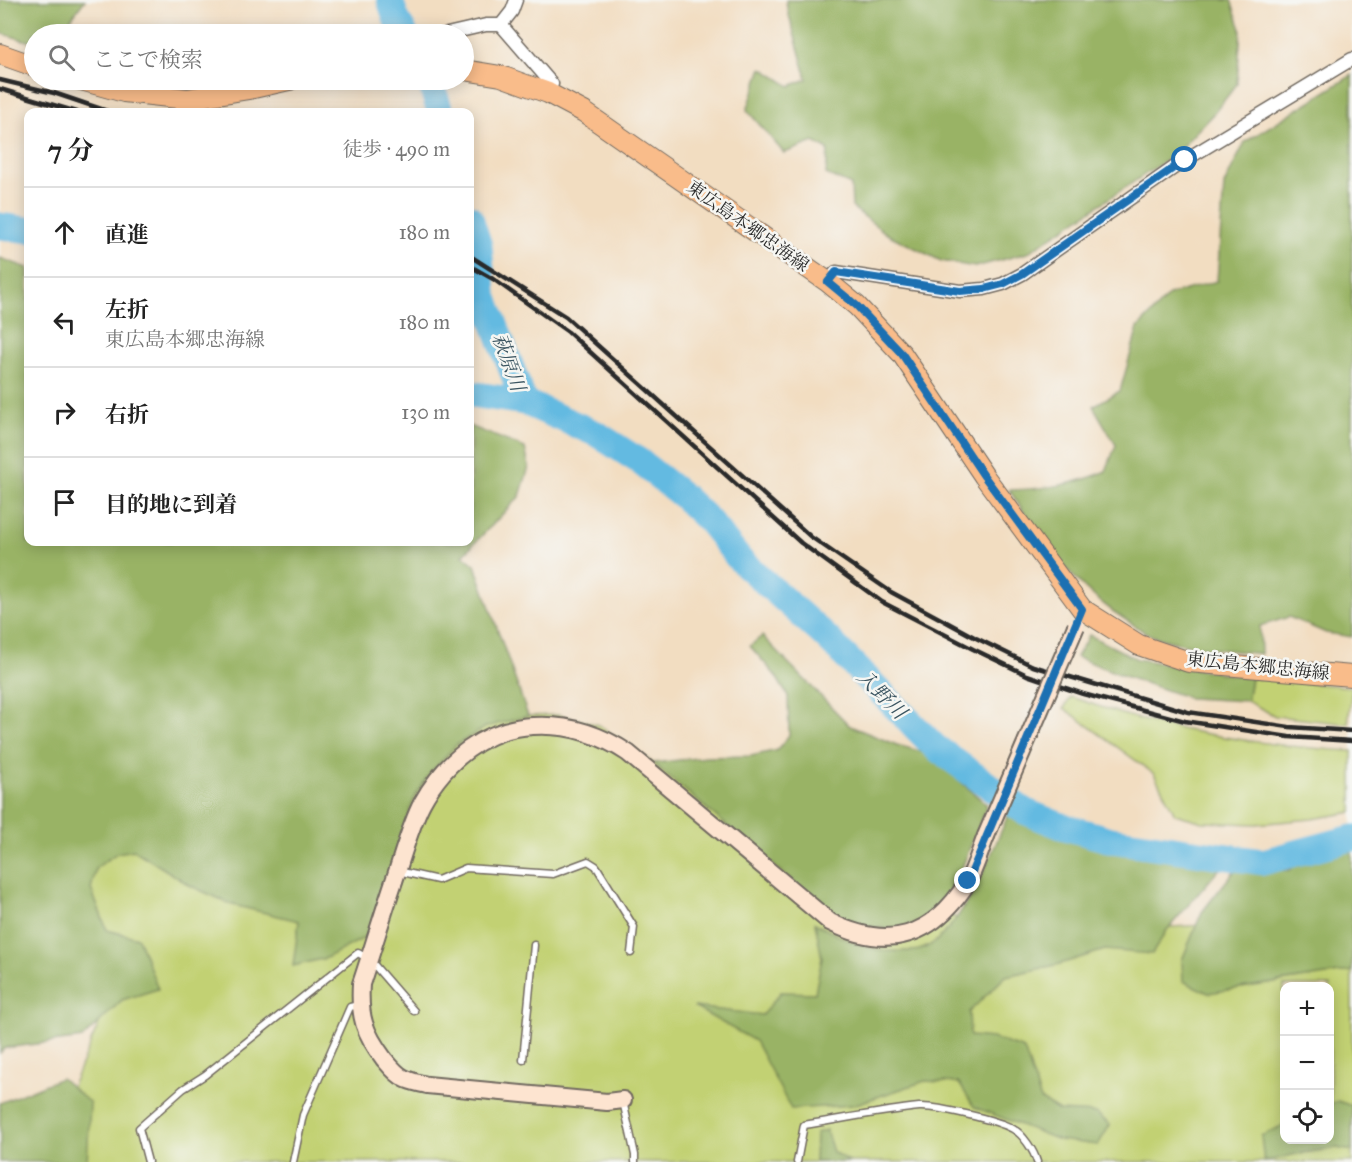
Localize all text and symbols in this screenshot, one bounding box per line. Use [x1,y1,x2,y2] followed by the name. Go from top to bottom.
[24,24,474,90] search box
[45,41,78,74] icon: search
[93,46,203,73] text: ここで検索
[48,134,93,166] text: 7 分
[342,137,450,161] text: 徒歩 · 490 m
[1171,146,1197,172] route start
[683,176,813,276] street label: 東広島本郷忠海線
[48,216,81,249] icon: ahead
[399,220,450,244] text: 180 m
[105,221,149,248] text: 直進
[105,296,149,323] text: 左折
[48,306,81,339] icon: left
[399,310,450,334] text: 180 m
[105,327,265,351] text: 東広島本郷忠海線
[487,330,531,396] water label: 萩原川
[48,396,81,429] icon: right
[401,400,450,424] text: 130 m
[105,401,149,428] text: 右折
[48,486,81,519] icon: arrive
[105,491,237,518] text: 目的地に到着
[1185,648,1331,684] street label: 東広島本郷忠海線
[852,664,913,725] water label: 入野川
[954,867,980,893] route end
[1280,982,1334,1144] map controls
[1280,982,1334,1036] button: +
[1280,1036,1334,1090] button: −
[1280,1090,1334,1144] button: locate

